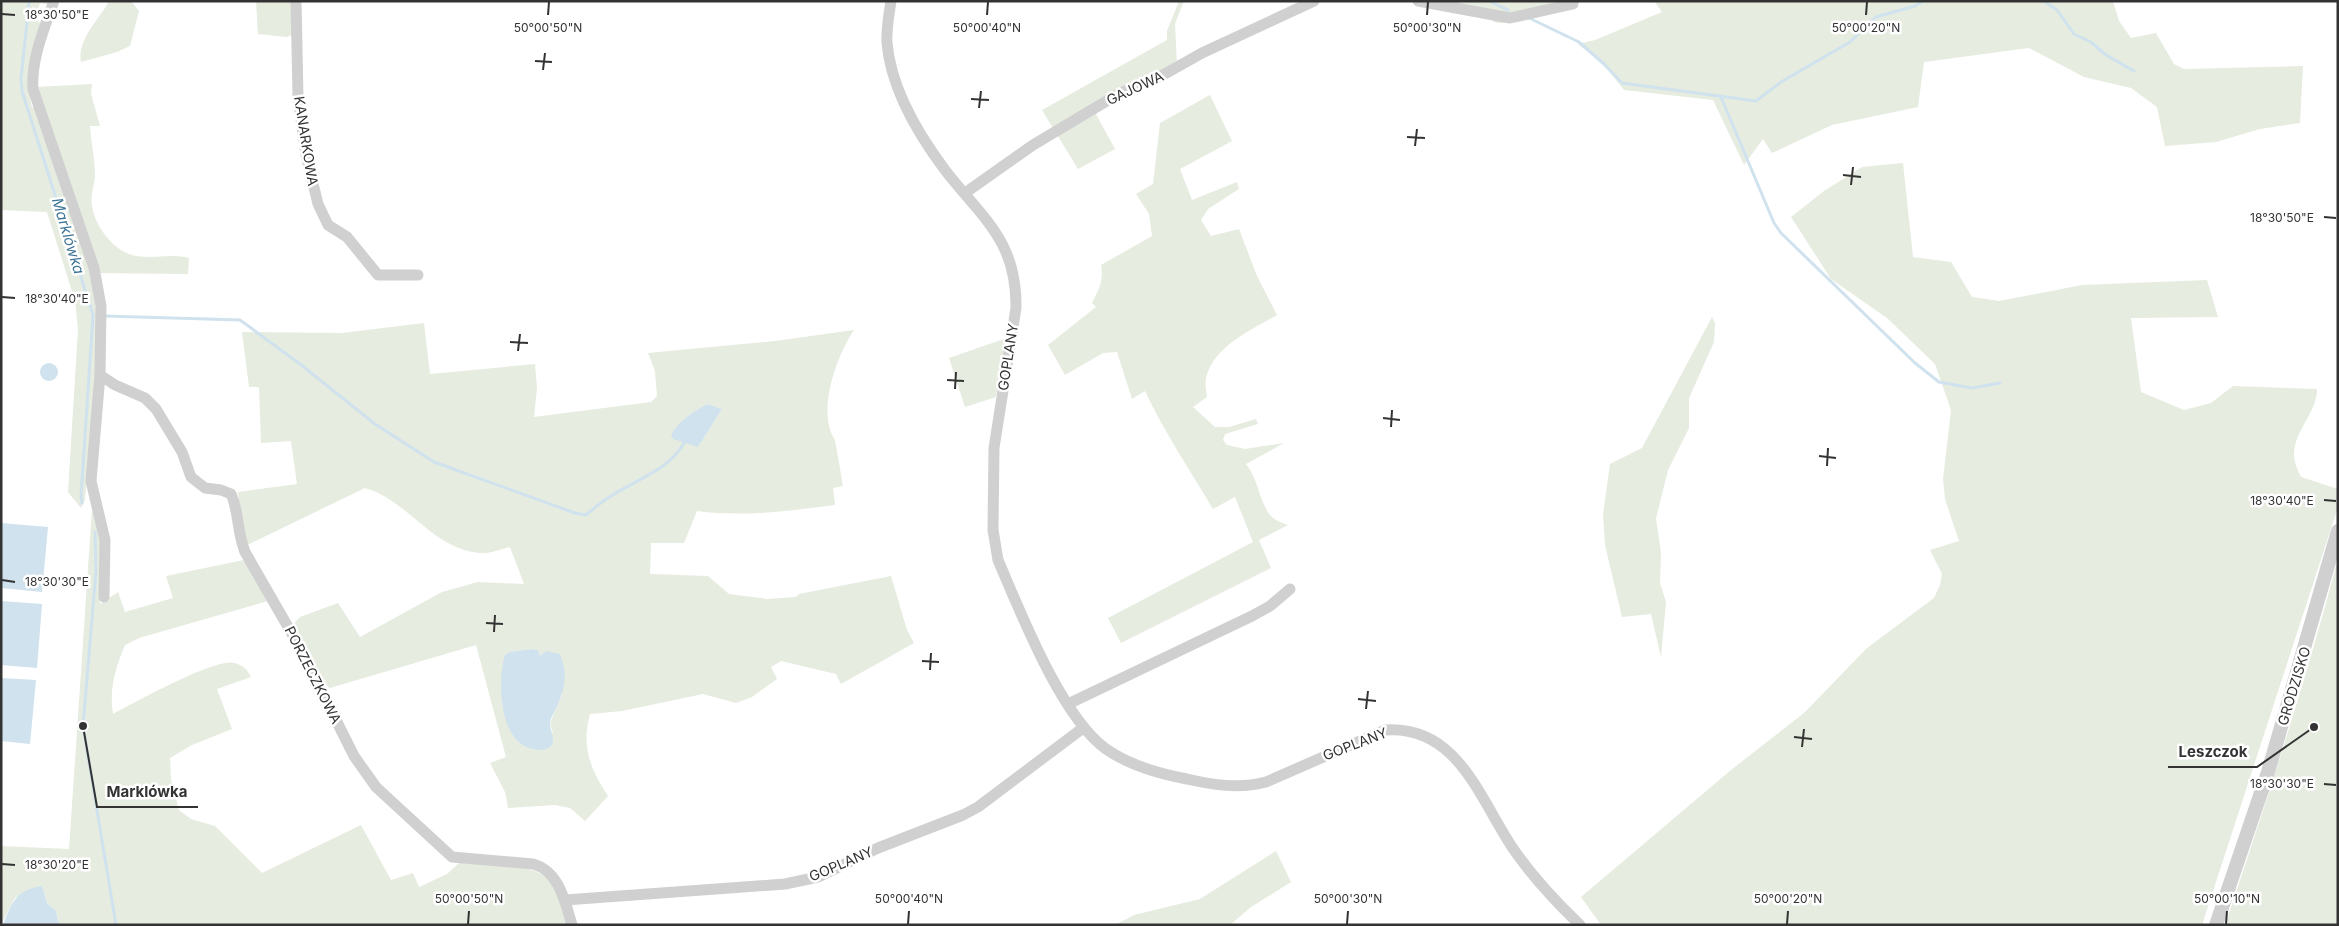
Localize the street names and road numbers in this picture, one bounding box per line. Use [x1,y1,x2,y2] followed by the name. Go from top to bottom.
[1103,67,1166,108] street label: GAJOWA
[291,95,322,187] street label: KANARKOWA
[994,322,1021,392] street label: GOPLANY
[282,623,346,727] street label: PORZECZKOWA
[2273,644,2314,727] street label: GRODZISKO
[1320,723,1390,764] street label: GOPLANY
[806,842,876,885] street label: GOPLANY

